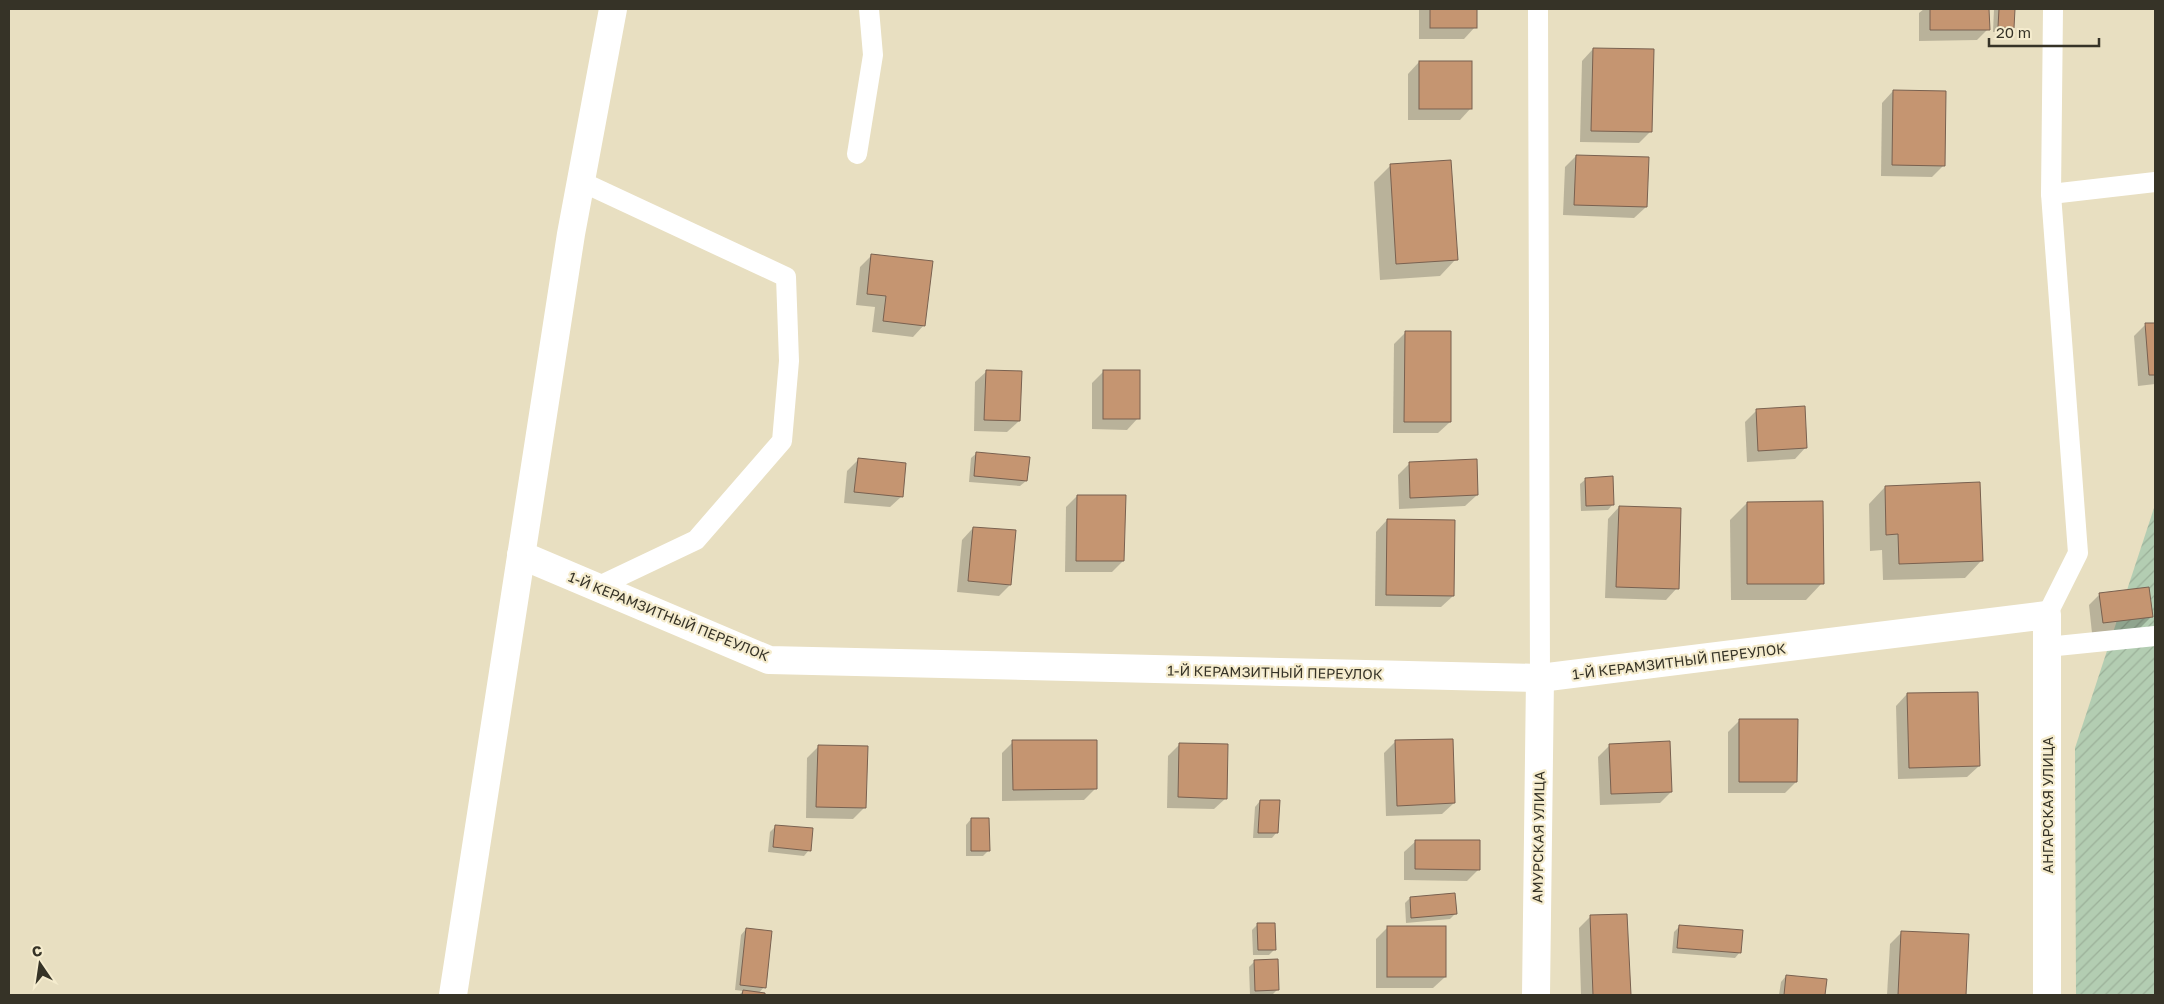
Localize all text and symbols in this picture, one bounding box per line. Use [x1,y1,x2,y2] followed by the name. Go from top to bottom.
[1989,15,2099,47] scale bar
[1996,23,2031,41] text: 20 m
[566,568,772,664] street label: 1-Й КЕРАМЗИТНЫЙ ПЕРЕУЛОК
[1571,639,1787,683] street label: 1-Й КЕРАМЗИТНЫЙ ПЕРЕУЛОК
[1167,662,1383,682] street label: 1-Й КЕРАМЗИТНЫЙ ПЕРЕУЛОК
[2039,736,2056,873] street label: АНГАРСКАЯ УЛИЦА
[1528,770,1548,903] street label: АМУРСКАЯ УЛИЦА
[15,939,65,989] north arrow
[30,941,44,960] text: С

